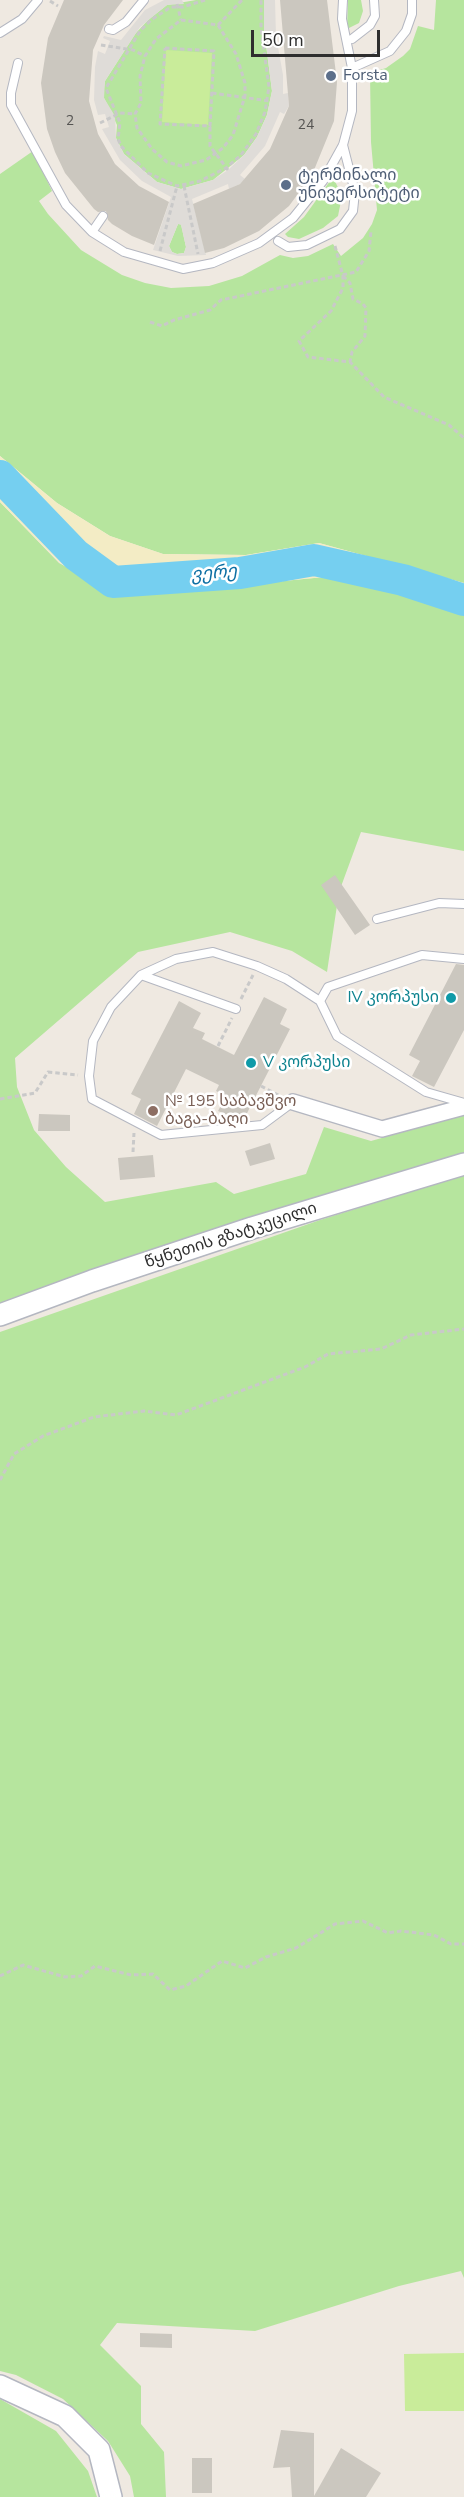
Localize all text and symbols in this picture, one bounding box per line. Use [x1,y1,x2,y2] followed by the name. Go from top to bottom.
[254,18,383,56] scale bar
[262,28,304,52] text: 50 m
[343,66,388,86] place label: Forsta
[324,69,338,83] marker: Forsta
[66,114,74,130] house number: 2
[298,118,314,134] house number: 24
[298,166,420,204] place label: ტერმინალი უნივერსიტეტი
[279,178,293,192] marker: ტერმინალი უნივერსიტეტი
[190,561,238,587] water label: ვერე
[347,988,439,1008] place label: IV კორპუსი
[444,991,458,1005] marker: IV კორპუსი
[263,1053,350,1073] place label: V კორპუსი
[244,1056,258,1070] marker: V კორპუსი
[165,1092,296,1130] place label: № 195 საბავშვო ბაგა-ბაღი
[146,1104,160,1118] marker: № 195 საბავშვო ბაგა-ბაღი
[143,1199,319,1273] street label: წყნეთის გზატკეცილი

